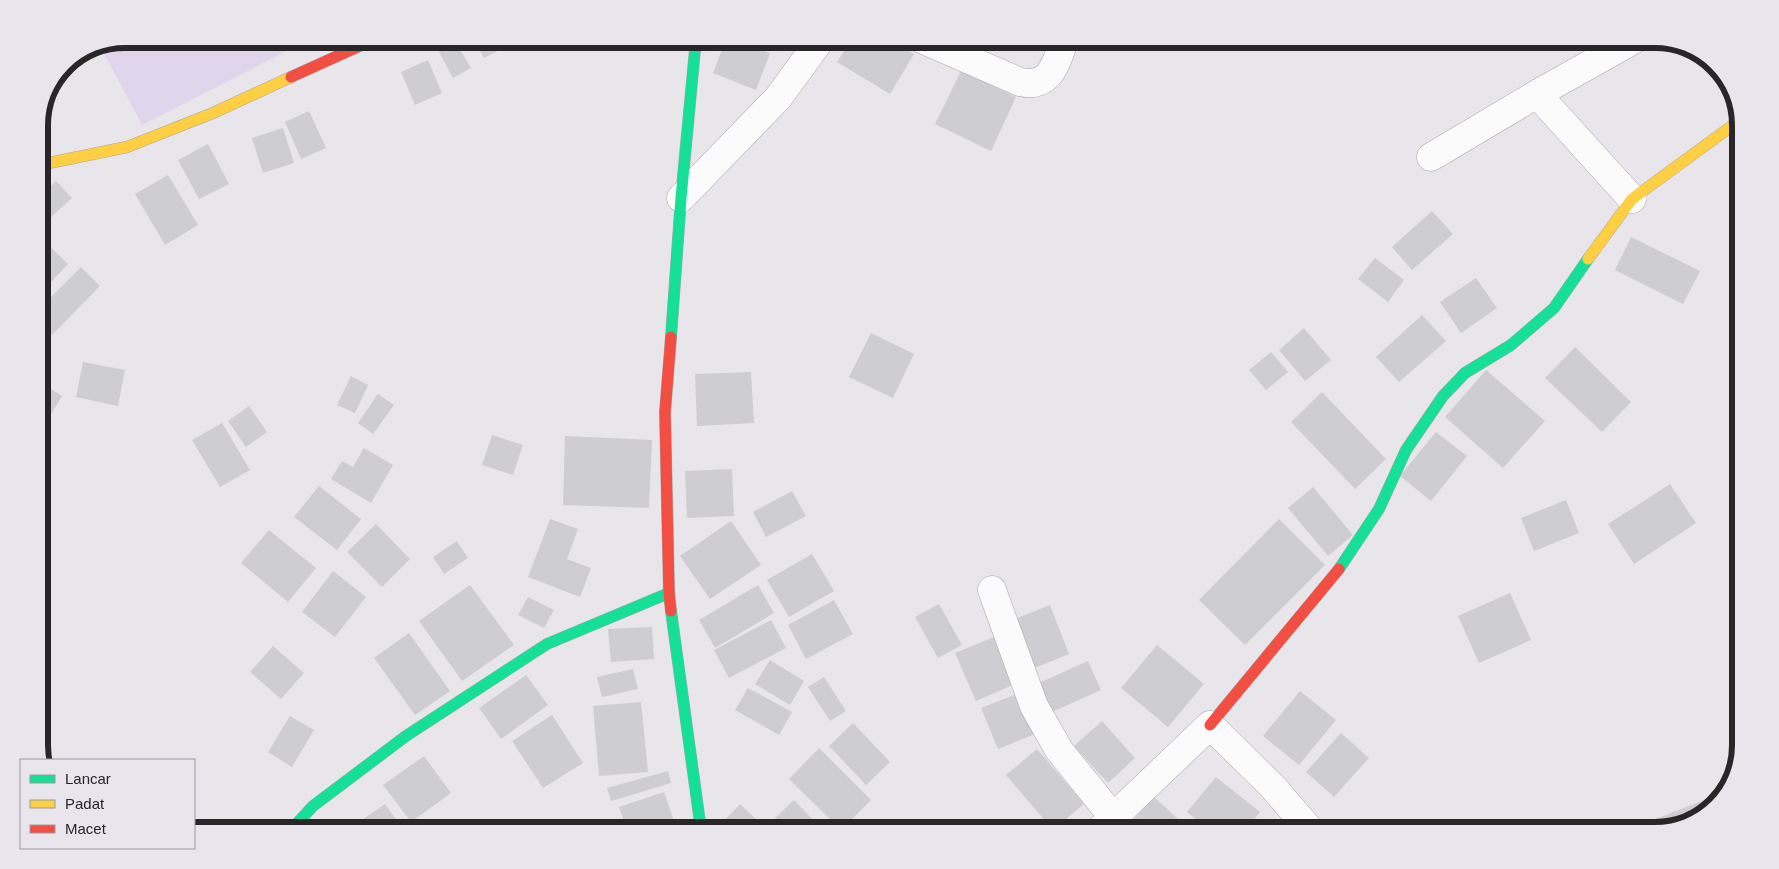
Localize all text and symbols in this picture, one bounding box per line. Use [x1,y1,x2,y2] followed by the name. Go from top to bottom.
[20,759,195,849] legend
[65,770,111,787] text: Lancar
[65,795,105,812] text: Padat
[65,820,107,837] text: Macet

